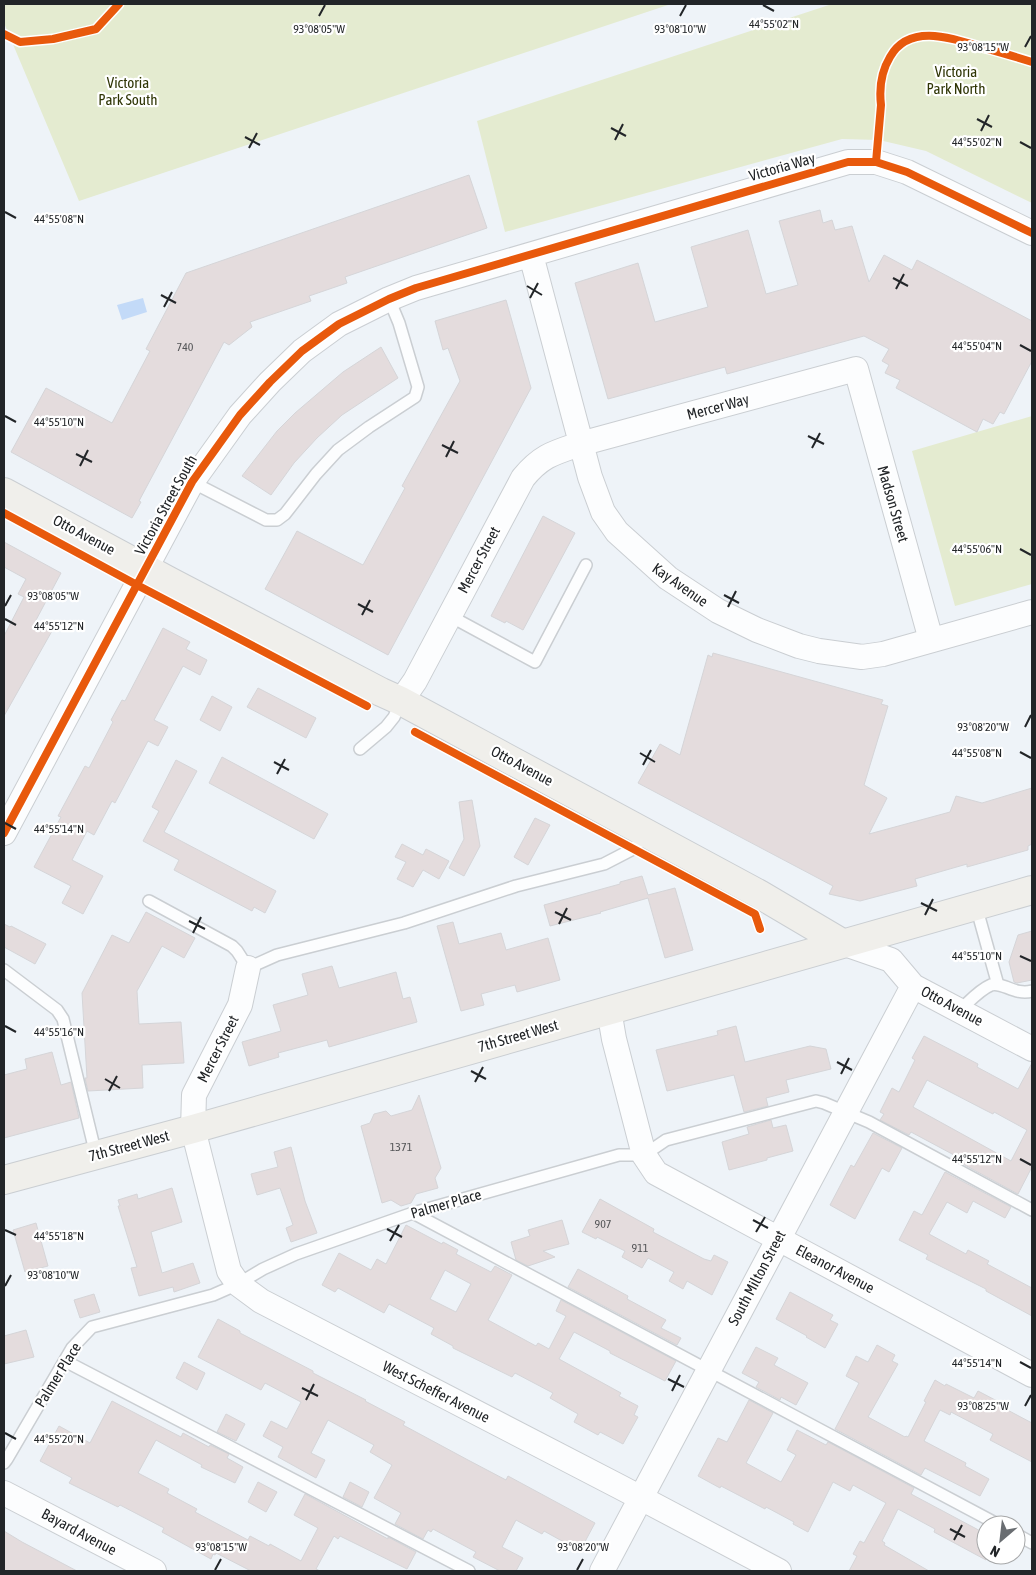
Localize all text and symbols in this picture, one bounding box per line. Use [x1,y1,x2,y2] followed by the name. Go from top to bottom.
[749,17,799,31] text: 44°55'02"N
[293,22,345,36] text: 93°08'05"W
[654,22,706,36] text: 93°08'10"W
[957,40,1009,54] text: 93°08'15"W
[927,63,985,97] park label: Victoria Park North
[98,74,158,108] park label: Victoria Park South
[952,135,1002,149] text: 44°55'02"N
[747,149,817,184] street label: Victoria Way
[34,212,84,226] text: 44°55'08"N
[952,339,1002,353] text: 44°55'04"N
[177,340,194,354] house number: 740
[685,390,751,423] street label: Mercer Way
[34,415,84,429] text: 44°55'10"N
[131,452,200,558] street label: Victoria Street South
[874,464,913,544] street label: Madson Street
[50,511,118,558] street label: Otto Avenue
[454,524,503,596] street label: Mercer Street
[952,542,1002,556] text: 44°55'06"N
[649,559,711,610] street label: Kay Avenue
[27,589,79,603] text: 93°08'05"W
[34,619,84,633] text: 44°55'12"N
[957,720,1009,734] text: 93°08'20"W
[488,742,556,789] street label: Otto Avenue
[952,746,1002,760] text: 44°55'08"N
[34,822,84,836] text: 44°55'14"N
[952,949,1002,963] text: 44°55'10"N
[918,982,986,1029] street label: Otto Avenue
[193,1012,242,1085] street label: Mercer Street
[476,1016,560,1055] street label: 7th Street West
[34,1025,84,1039] text: 44°55'16"N
[87,1127,171,1164] street label: 7th Street West
[390,1140,413,1154] house number: 1371
[952,1152,1002,1166] text: 44°55'12"N
[409,1185,483,1222] street label: Palmer Place
[595,1217,612,1231] house number: 907
[724,1227,789,1328] street label: South Milton Street
[34,1229,84,1243] text: 44°55'18"N
[632,1241,649,1255] house number: 911
[793,1241,878,1296] street label: Eleanor Avenue
[27,1268,79,1282] text: 93°08'10"W
[31,1339,84,1410] street label: Palmer Place
[952,1356,1002,1370] text: 44°55'14"N
[380,1357,493,1426] street label: West Scheffer Avenue
[957,1399,1009,1413] text: 93°08'25"W
[34,1432,84,1446] text: 44°55'20"N
[39,1505,120,1558] street label: Bayard Avenue
[976,1515,1026,1565] north arrow
[195,1540,247,1554] text: 93°08'15"W
[557,1540,609,1554] text: 93°08'20"W
[987,1542,1002,1560] text: N

